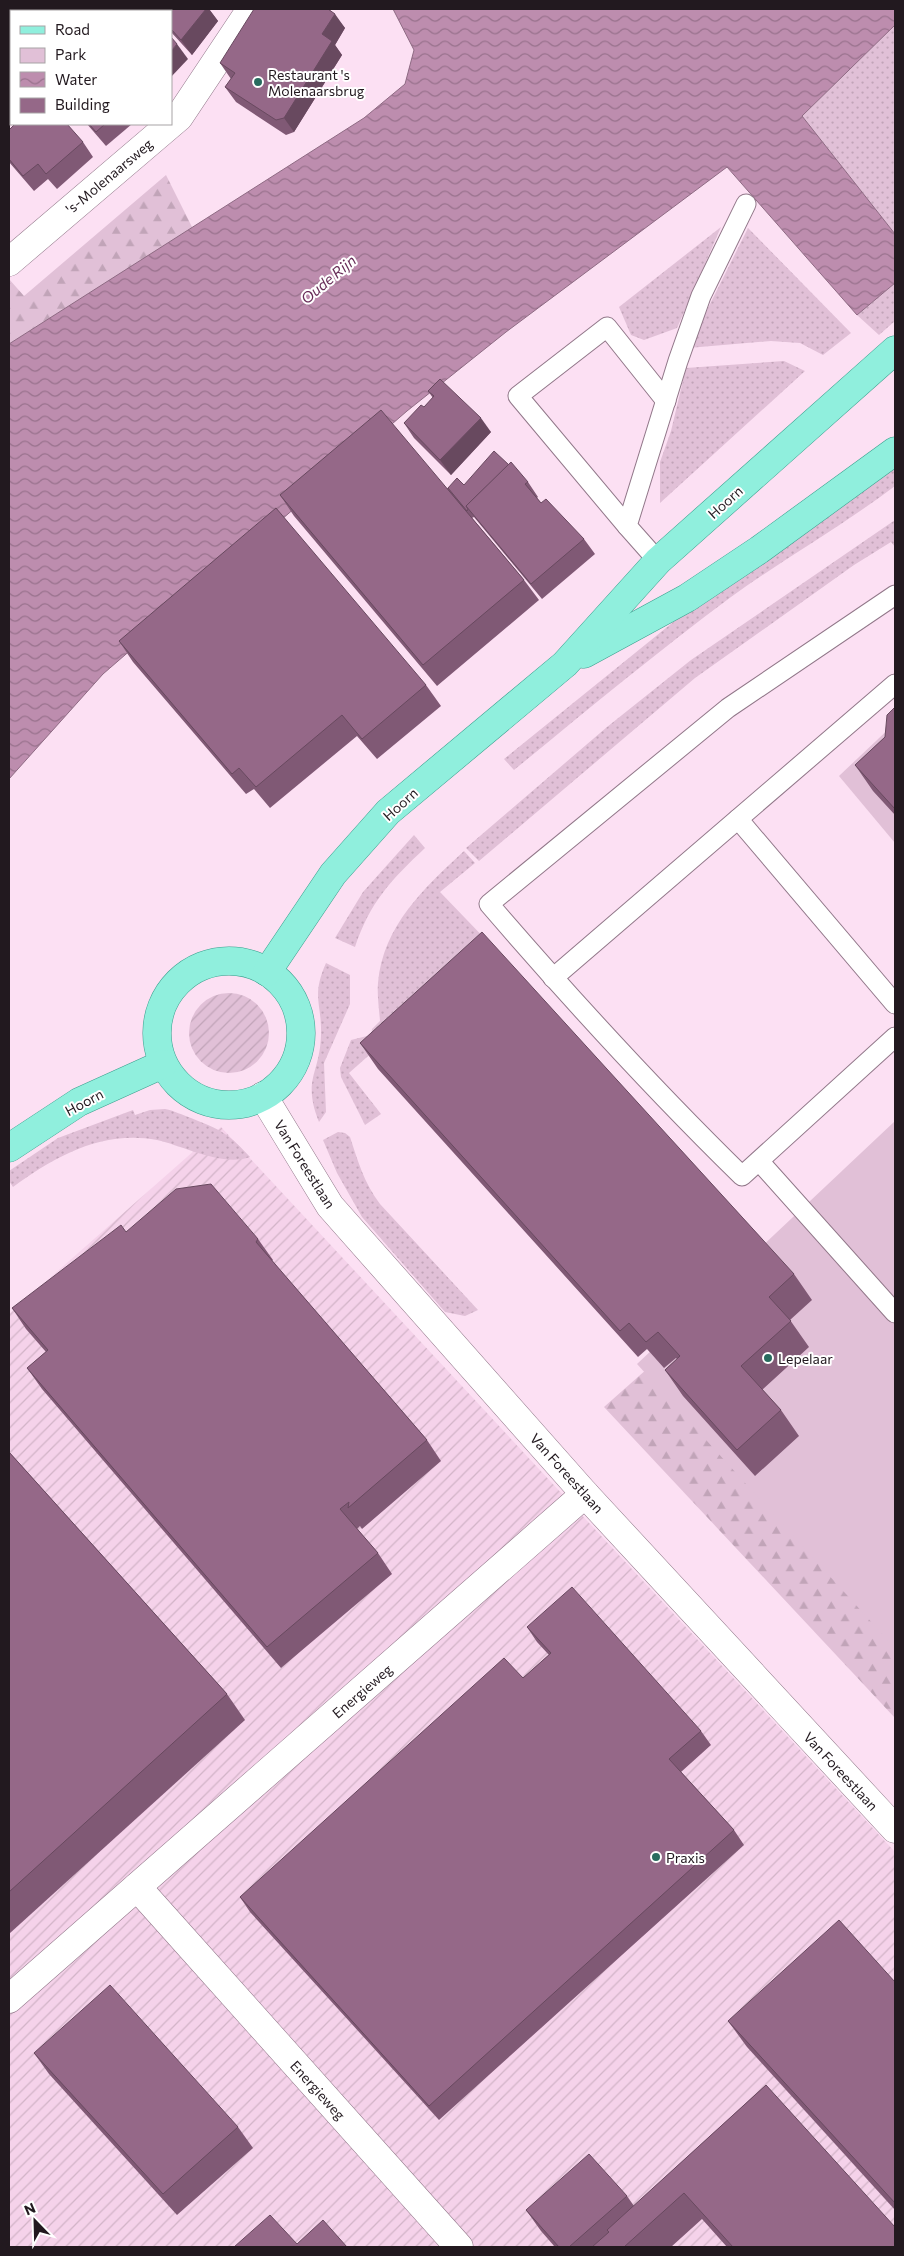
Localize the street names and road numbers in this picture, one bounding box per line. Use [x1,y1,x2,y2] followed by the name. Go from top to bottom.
[62,135,156,217] street label: 's-Molenaarsweg
[704,482,746,522] street label: Hoorn
[379,784,421,824] street label: Hoorn
[62,1085,106,1119] street label: Hoorn
[271,1116,339,1212] street label: Van Foreestlaan
[527,1430,607,1516] street label: Van Foreestlaan
[329,1660,396,1722] street label: Energieweg
[800,1728,882,1814] street label: Van Foreestlaan
[287,2057,349,2123] street label: Energieweg

